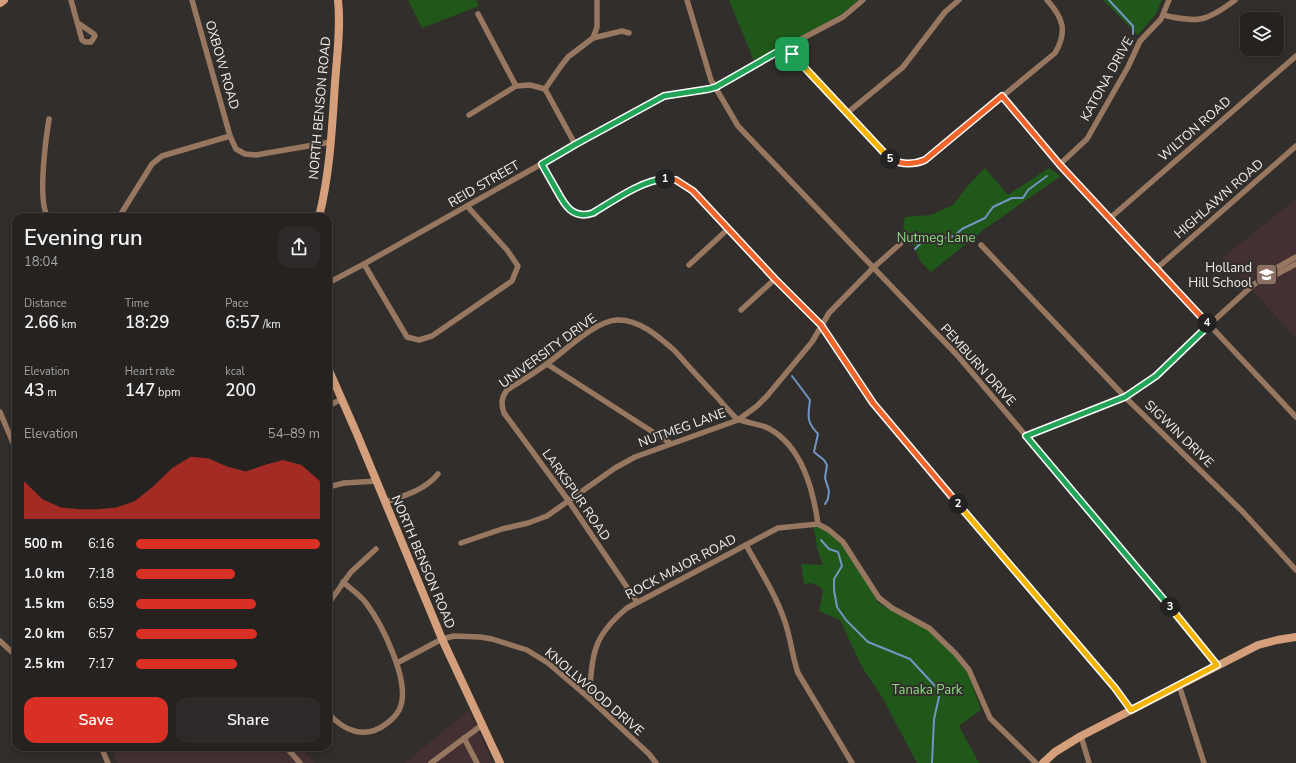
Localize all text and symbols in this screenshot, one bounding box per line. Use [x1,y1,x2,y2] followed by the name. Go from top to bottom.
[1240,12,1284,56] map controls
[1240,12,1284,56] button: layers
[201,18,243,112] street label: OXBOW ROAD
[1076,33,1138,125] street label: KATONA DRIVE
[305,36,335,180] street label: NORTH BENSON ROAD
[775,37,809,71] pin
[781,43,803,65] icon: arrive
[1155,92,1235,166] street label: WILTON ROAD
[880,149,900,169] pin: 5
[887,151,893,166] text: 5
[1170,155,1268,243] street label: HIGHLAWN ROAD
[445,156,523,212] street label: REID STREET
[655,169,675,189] pin: 1
[662,171,668,186] text: 1
[24,223,143,253] text: Evening run
[278,226,320,268] button: share
[897,229,975,247] park label: Nutmeg Lane
[24,253,58,271] text: 18:04
[1188,259,1252,292] place label: Holland Hill School
[1254,262,1280,288] school or university icon: Holland Hill School
[24,296,67,311] text: Distance
[125,296,149,311] text: Time
[225,296,249,311] text: Pace
[496,310,600,392] street label: UNIVERSITY DRIVE
[24,311,59,334] text: 2.66
[125,311,170,334] text: 18:29
[225,311,260,334] text: 6:57
[1197,313,1217,333] pin: 4
[1204,315,1210,330] text: 4
[59,317,76,332] text: km
[260,317,281,332] text: /km
[936,320,1020,410] street label: PEMBURN DRIVE
[24,364,70,379] text: Elevation
[125,364,175,379] text: Heart rate
[225,364,245,379] text: kcal
[24,379,44,402] text: 43
[125,379,155,402] text: 147
[225,379,256,402] text: 200
[44,385,57,400] text: m
[155,385,180,400] text: bpm
[1141,396,1217,472] street label: SIGWIN DRIVE
[636,404,728,452] street label: NUTMEG LANE
[24,425,78,443] text: Elevation
[268,425,320,443] text: 54–89 m
[538,446,614,544] street label: LARKSPUR ROAD
[387,492,459,632] street label: NORTH BENSON ROAD
[948,494,968,514] pin: 2
[955,496,961,511] text: 2
[622,530,740,604] street label: ROCK MAJOR ROAD
[24,535,62,553] text: 500 m
[88,535,114,553] text: 6:16
[24,565,65,583] text: 1.0 km
[88,565,114,583] text: 7:18
[24,595,65,613] text: 1.5 km
[88,595,114,613] text: 6:59
[1160,597,1180,617] pin: 3
[1167,599,1173,614] text: 3
[24,625,65,643] text: 2.0 km
[88,625,114,643] text: 6:57
[541,644,647,740] street label: KNOLLWOOD DRIVE
[24,655,65,673] text: 2.5 km
[88,655,114,673] text: 7:17
[892,681,963,699] park label: Tanaka Park
[24,697,168,743] button: Save
[176,697,320,743] button: Share

